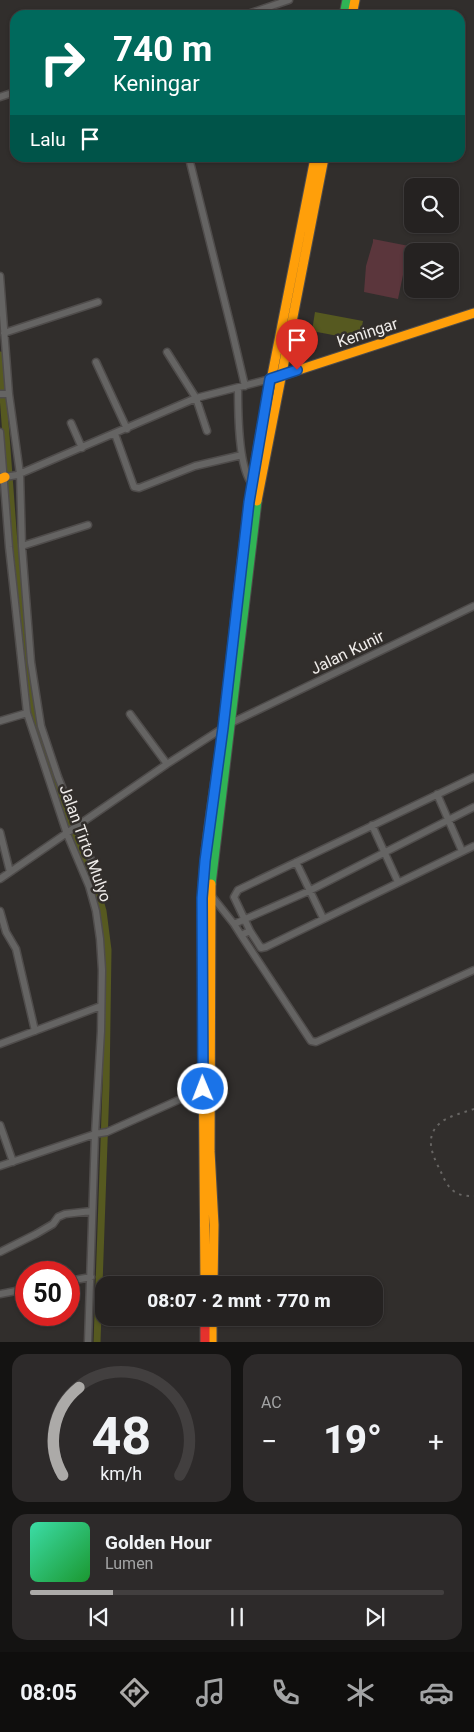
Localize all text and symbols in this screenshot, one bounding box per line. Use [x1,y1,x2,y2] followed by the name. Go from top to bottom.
[113,29,212,70] text: 740 m
[30,30,95,95] icon: right
[113,71,200,96] text: Keningar
[76,125,104,153] icon: arrive
[30,128,66,151] text: Lalu
[404,178,459,298] map controls
[404,178,459,233] button: search
[404,243,459,298] button: layers
[334,314,401,351] street label: Keningar
[276,319,318,370] pin
[283,326,311,354] icon: arrive
[307,626,388,678] street label: Jalan Kunir
[56,782,116,904] street label: Jalan Tirto Mulyo
[176,1062,228,1114] position arrow
[15,1261,80,1326] speed limit sign: 50
[147,1289,331,1312] text: 08:07 · 2 mnt · 770 m
[261,1393,282,1412] text: AC
[92,1406,151,1467] text: 48
[323,1418,382,1462] text: 19°
[261,1425,277,1458] text: −
[428,1425,444,1458] text: +
[101,1463,142,1484] text: km/h
[105,1531,212,1554] text: Golden Hour
[105,1554,153,1573] text: Lumen
[85,1603,113,1631] icon: previous
[223,1603,251,1631] icon: pause
[361,1603,389,1631] icon: next
[117,1675,152,1710] icon: directions
[193,1675,228,1710] icon: music
[268,1675,303,1710] icon: phone
[343,1675,378,1710] icon: climate
[419,1675,454,1710] icon: car
[20,1680,77,1705] text: 08:05

